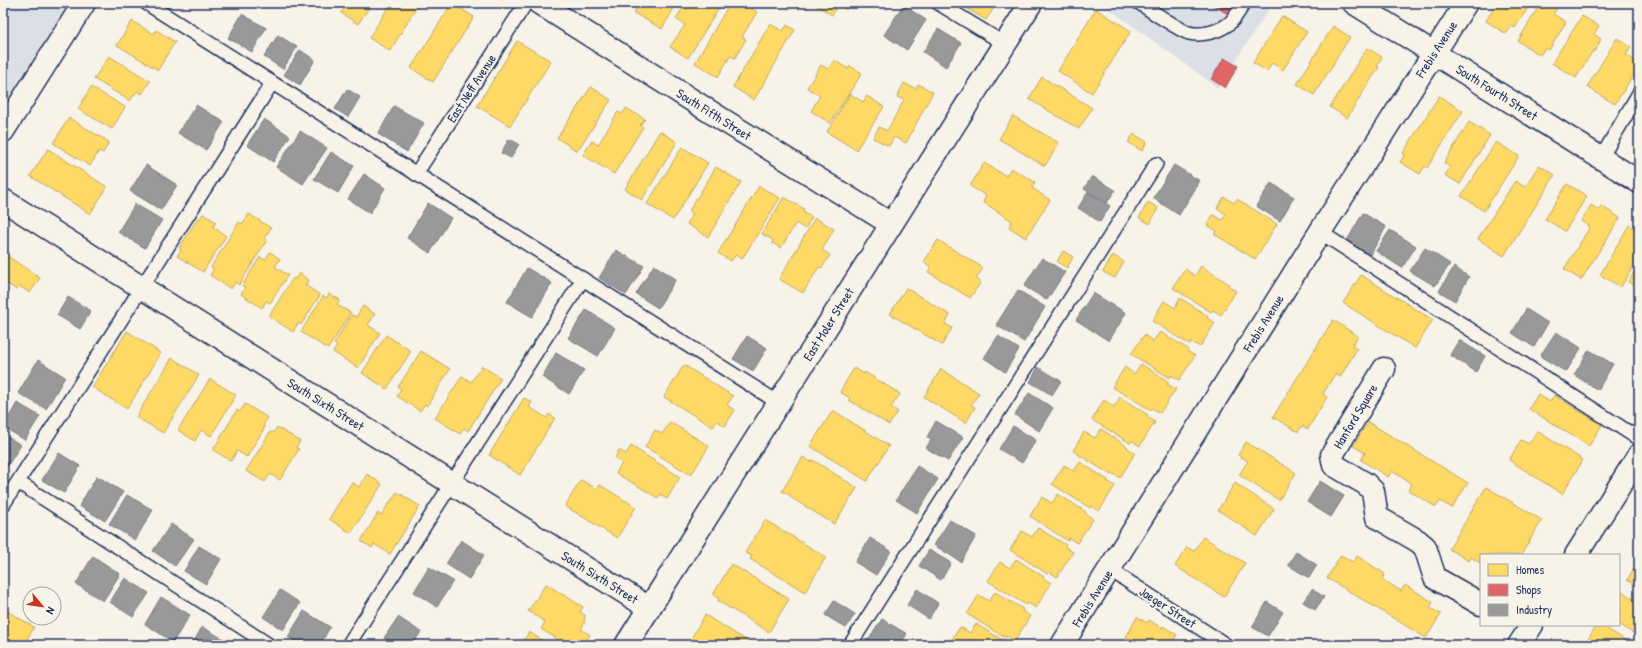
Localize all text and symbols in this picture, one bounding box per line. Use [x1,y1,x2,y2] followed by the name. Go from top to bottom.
[1410,17,1461,82] street label: Frebis Avenue
[442,50,500,126] street label: East Neff Avenue
[1453,60,1542,125] street label: South Fourth Street
[673,84,755,144] street label: South Fifth Street
[798,284,858,364] street label: East Moler Street
[1238,291,1288,356] street label: Frebis Avenue
[284,373,368,435] street label: South Sixth Street
[1329,380,1381,452] street label: Hanford Square
[558,546,642,608] street label: South Sixth Street
[1480,554,1620,626] legend
[1516,561,1544,578] text: Homes
[1067,566,1117,631] street label: Frebis Avenue
[1516,581,1542,598] text: Shops
[1136,582,1200,632] street label: Jaeger Street
[22,586,62,626] north arrow
[1516,601,1552,618] text: Industry
[43,605,58,617] text: N

